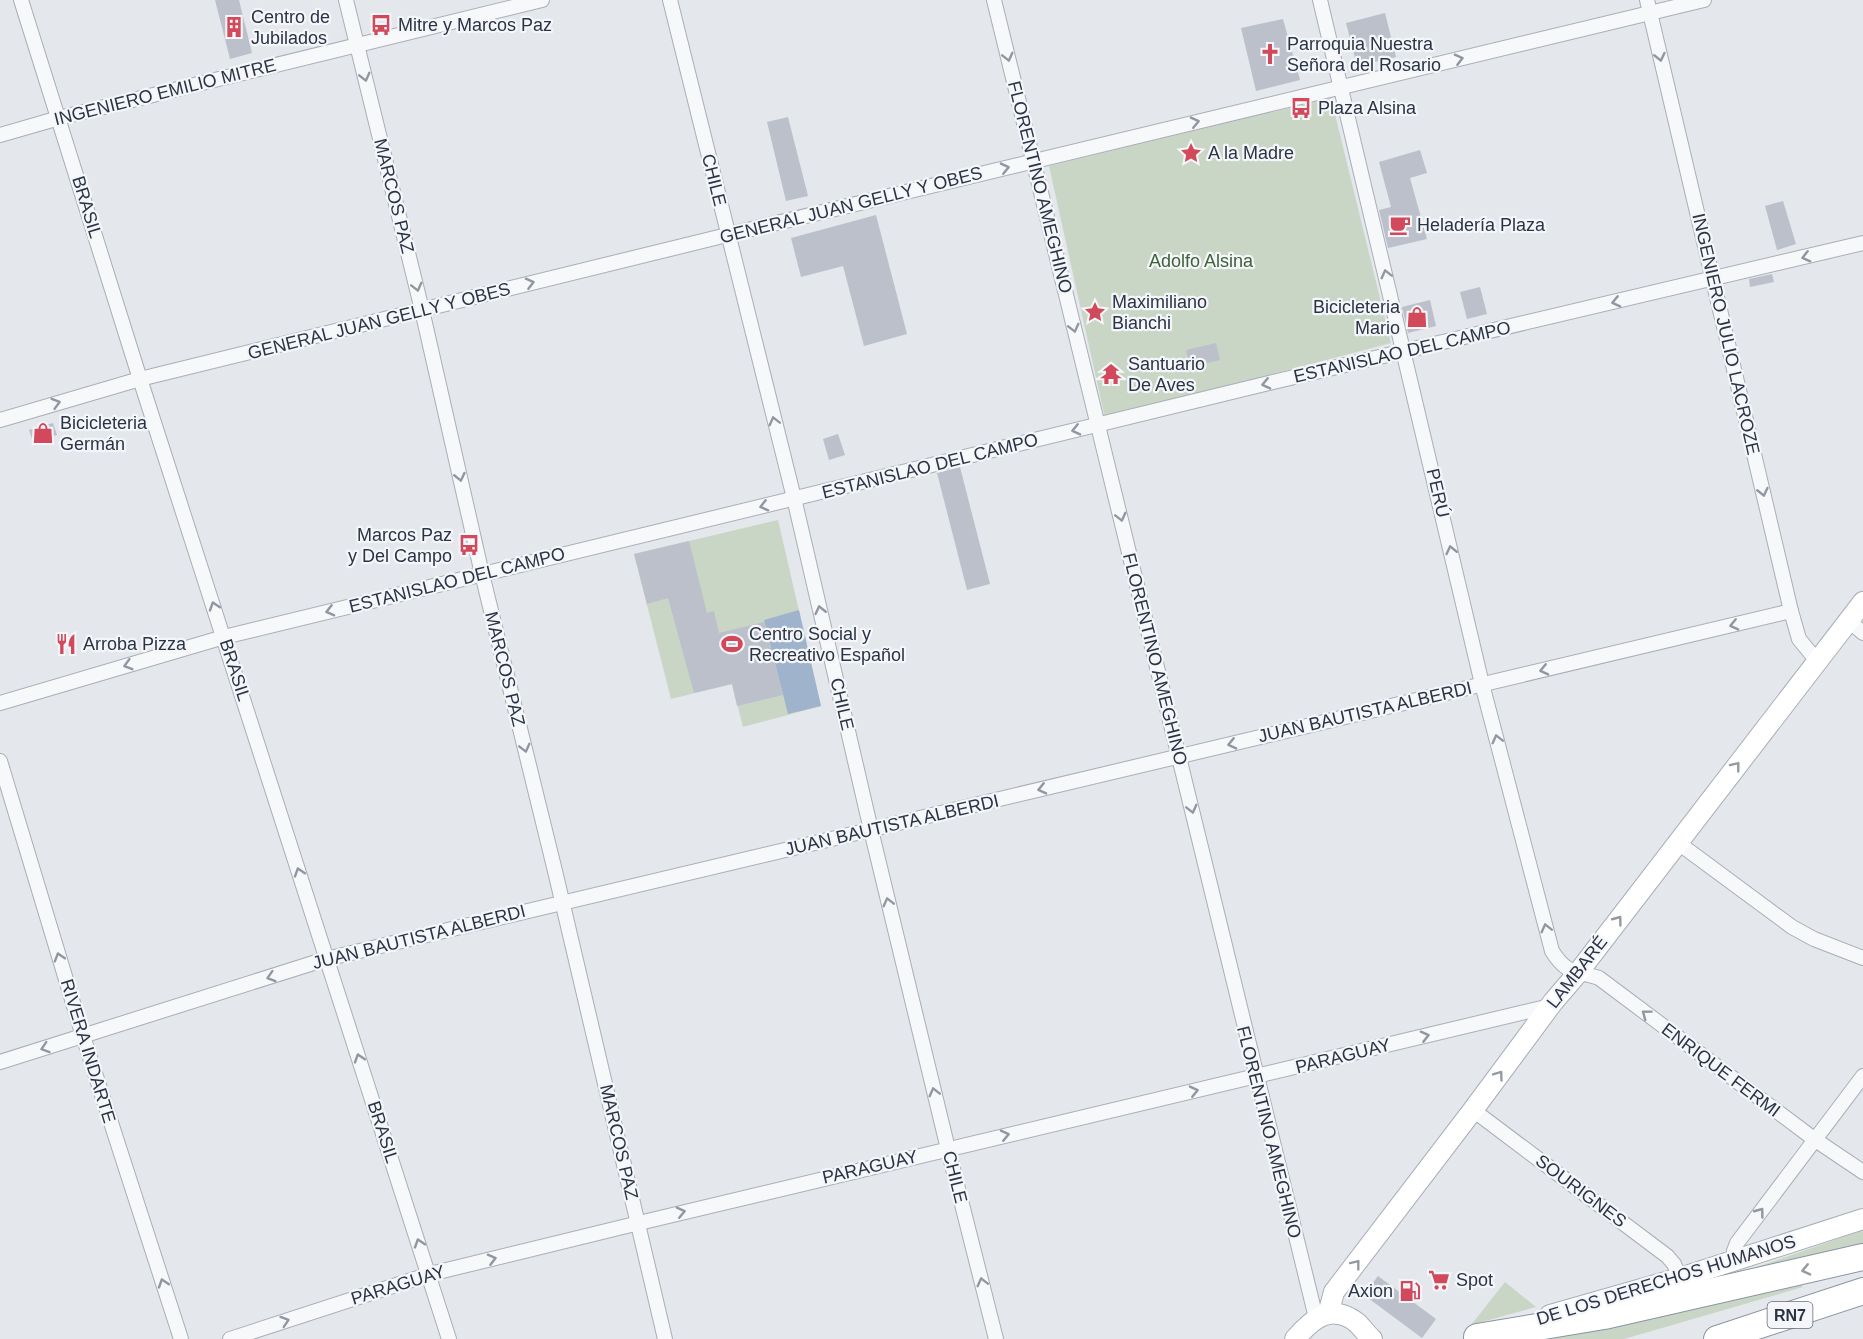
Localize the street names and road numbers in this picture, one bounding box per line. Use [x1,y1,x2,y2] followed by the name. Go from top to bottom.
[52,55,278,129] street label: INGENIERO EMILIO MITRE
[1004,79,1076,295] street label: FLORENTINO AMEGHINO
[370,136,418,256] street label: MARCOS PAZ
[698,152,730,208] street label: CHILE
[718,163,984,247] street label: GENERAL JUAN GELLY Y OBES
[68,173,106,241] street label: BRASIL
[1688,211,1764,457] street label: INGENIERO JULIO LACROZE
[246,279,512,363] street label: GENERAL JUAN GELLY Y OBES
[1292,317,1512,387] street label: ESTANISLAO DEL CAMPO
[820,429,1040,503] street label: ESTANISLAO DEL CAMPO
[1423,466,1454,520] street label: PERÚ
[347,543,567,617] street label: ESTANISLAO DEL CAMPO
[1119,551,1191,767] street label: FLORENTINO AMEGHINO
[481,609,529,729] street label: MARCOS PAZ
[216,636,254,704] street label: BRASIL
[826,676,858,732] street label: CHILE
[1256,678,1474,746] street label: JUAN BAUTISTA ALBERDI
[783,791,1001,859] street label: JUAN BAUTISTA ALBERDI
[310,901,528,973] street label: JUAN BAUTISTA ALBERDI
[1543,932,1611,1012] street label: LAMBARÉ
[57,976,119,1126] street label: RIVERA INDARTE
[1658,1019,1784,1121] street label: ENRIQUE FERMI
[1233,1024,1305,1240] street label: FLORENTINO AMEGHINO
[1293,1035,1393,1077] street label: PARAGUAY
[596,1082,642,1202] street label: MARCOS PAZ
[364,1098,402,1166] street label: BRASIL
[820,1146,920,1188] street label: PARAGUAY
[939,1149,971,1205] street label: CHILE
[1532,1151,1630,1231] street label: SOURIGNES
[1534,1231,1798,1329] street label: DE LOS DERECHOS HUMANOS
[349,1261,447,1309] street label: PARAGUAY
[1768,1302,1812,1328] road number: RN7

